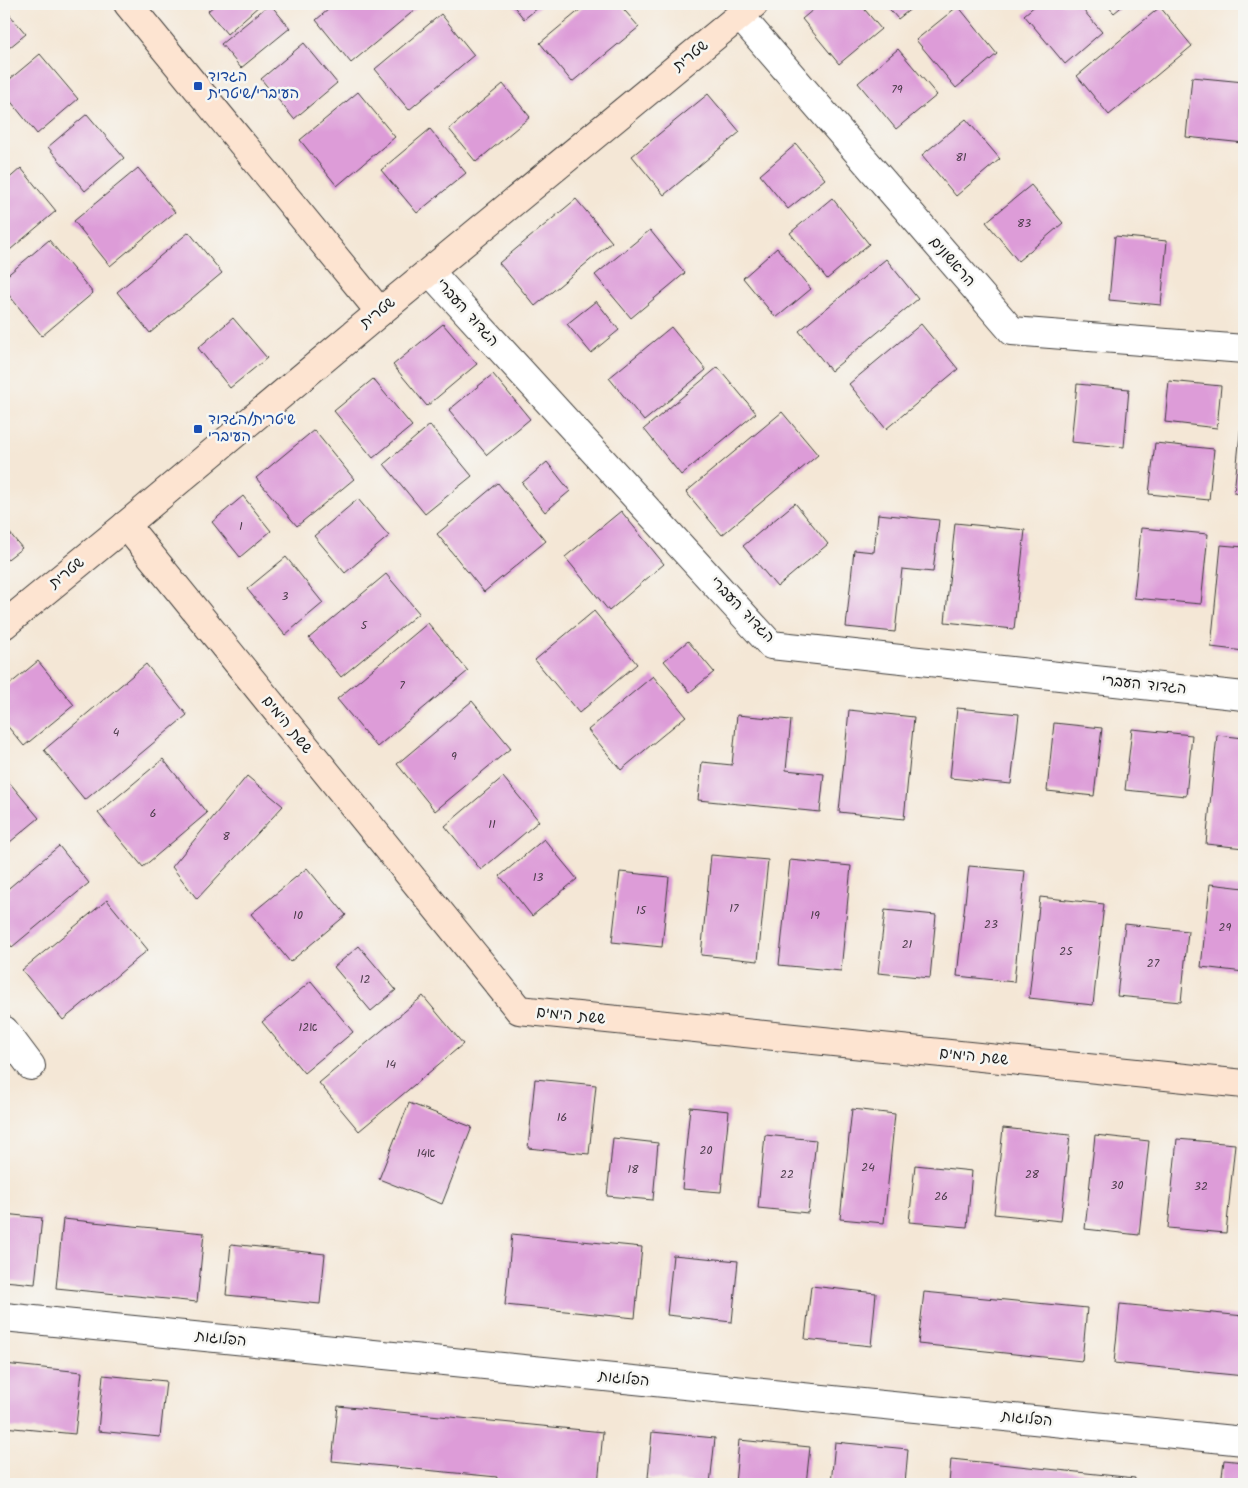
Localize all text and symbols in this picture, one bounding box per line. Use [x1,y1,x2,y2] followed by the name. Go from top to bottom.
[667,34,714,78] street label: שטרית
[207,65,299,106] place label: הגדוד העיברי/שיטרית
[192,80,204,92] marker: הגדוד העיברי/שיטרית
[891,80,903,99] house number: 79
[956,148,967,167] house number: 81
[1017,214,1031,233] house number: 83
[923,231,981,293] street label: הראשונים
[430,273,504,353] street label: הגדוד העברי
[354,291,401,335] street label: שטרית
[208,408,296,449] place label: שיטרית/הגדוד העיברי
[192,423,204,435] marker: שיטרית/הגדוד העיברי
[239,517,243,536] house number: 1
[43,551,90,595] street label: שטרית
[704,571,780,649] street label: הגדוד העברי
[282,587,289,606] house number: 3
[361,616,369,635] house number: 5
[1100,669,1188,701] street label: הגדוד העברי
[399,676,405,695] house number: 7
[256,690,318,760] street label: ששת הימים
[113,723,120,742] house number: 4
[451,747,457,766] house number: 9
[150,804,156,823] house number: 6
[488,815,496,834] house number: 11
[222,827,230,846] house number: 8
[533,868,543,887] house number: 13
[729,899,739,918] house number: 17
[636,901,648,920] house number: 15
[293,906,303,925] house number: 10
[810,906,820,925] house number: 19
[984,915,998,934] house number: 23
[1219,918,1232,937] house number: 29
[902,935,913,954] house number: 21
[1059,942,1074,961] house number: 25
[1147,954,1160,973] house number: 27
[360,970,370,989] house number: 12
[535,1000,607,1032] street label: ששת הימים
[299,1018,317,1037] house number: 12א
[938,1041,1010,1073] street label: ששת הימים
[386,1055,397,1074] house number: 14
[557,1108,567,1127] house number: 16
[700,1141,712,1160] house number: 20
[417,1144,435,1163] house number: 14א
[861,1158,875,1177] house number: 24
[628,1160,639,1179] house number: 18
[780,1165,794,1184] house number: 22
[1025,1165,1040,1184] house number: 28
[1111,1176,1123,1195] house number: 30
[1194,1177,1208,1196] house number: 32
[934,1187,948,1206] house number: 26
[193,1324,248,1354] street label: הפלוגות
[596,1364,651,1394] street label: הפלוגות
[999,1404,1054,1434] street label: הפלוגות

